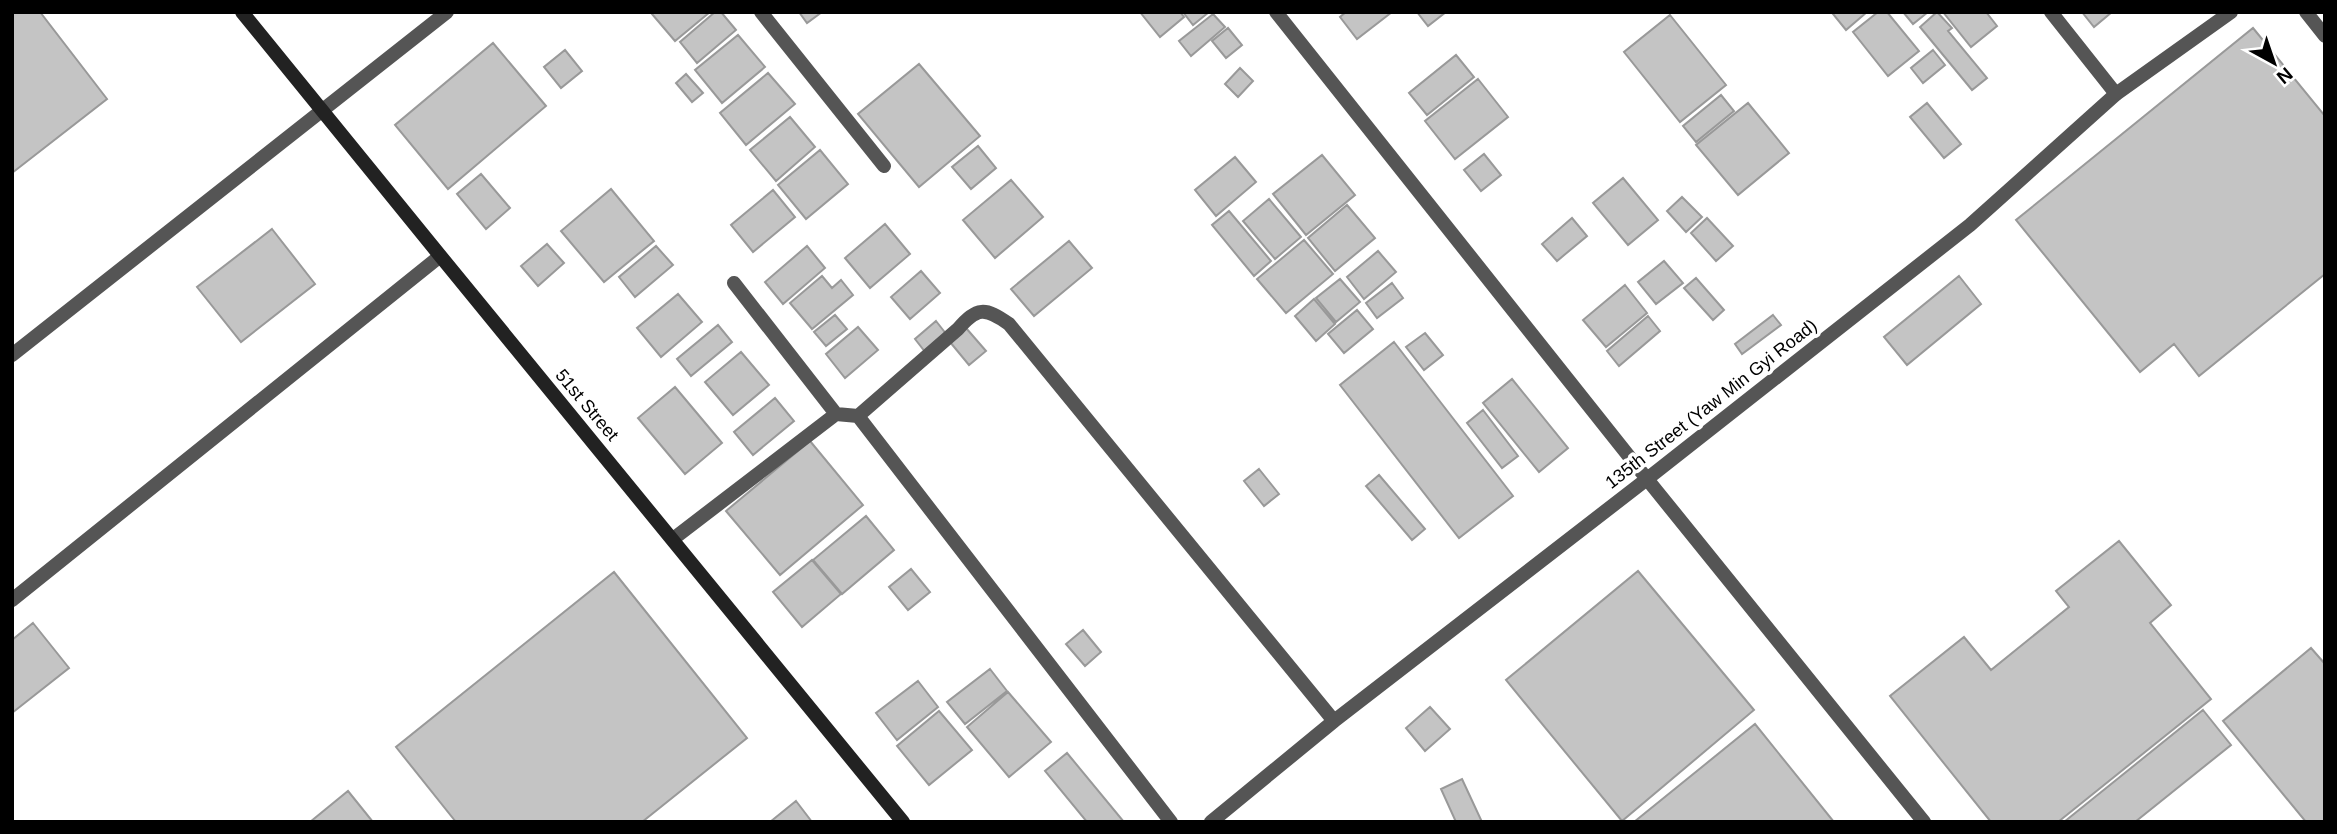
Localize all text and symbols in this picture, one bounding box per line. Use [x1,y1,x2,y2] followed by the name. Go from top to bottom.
[2239,28,2309,98] north arrow
[2273,63,2297,88] text: N
[1601,315,1821,493] street label: 135th Street (Yaw Min Gyi Road)
[551,365,623,445] street label: 51st Street

